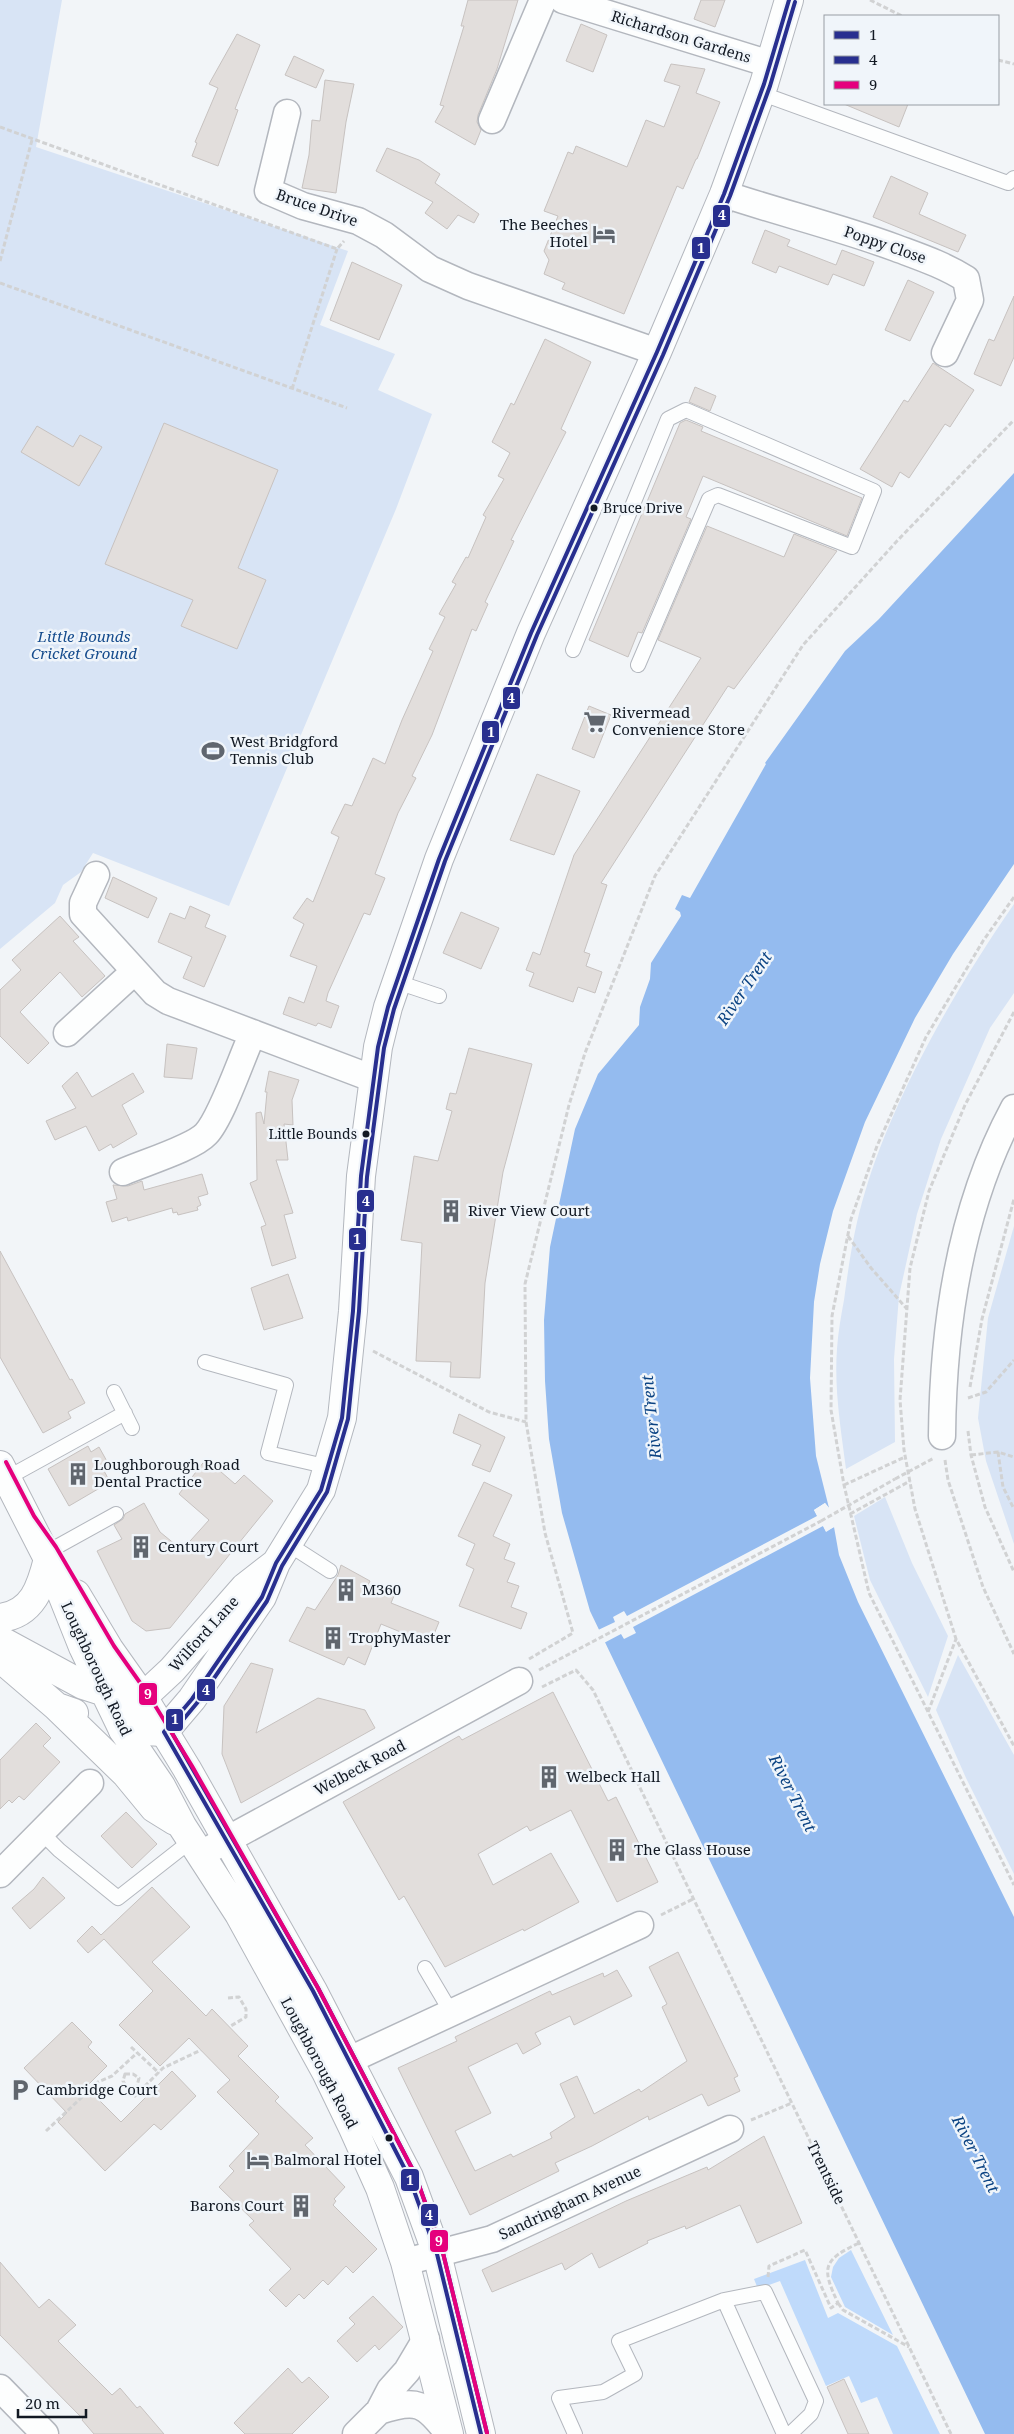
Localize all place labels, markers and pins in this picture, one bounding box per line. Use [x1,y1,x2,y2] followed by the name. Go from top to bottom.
[500,214,588,251] place label: The Beeches Hotel
[591,221,617,247] hotel icon: The Beeches Hotel
[603,498,683,517] place label: Bruce Drive
[589,503,599,513] marker: Bruce Drive
[612,702,745,739] place label: Rivermead Convenience Store
[582,709,608,735] supermarket icon: Rivermead Convenience Store
[230,731,338,768] place label: West Bridgford Tennis Club
[200,738,226,764] sports icon: West Bridgford Tennis Club
[268,1124,357,1143] place label: Little Bounds
[361,1129,371,1139] marker: Little Bounds
[438,1198,464,1224] building icon: River View Court
[468,1200,590,1220] place label: River View Court
[94,1454,240,1491] place label: Loughborough Road Dental Practice
[65,1461,91,1487] building icon: Loughborough Road Dental Practice
[128,1534,154,1560] building icon: Century Court
[158,1536,259,1556] place label: Century Court
[333,1577,359,1603] building icon: M360
[362,1579,401,1599] place label: M360
[320,1625,346,1651] building icon: TrophyMaster
[349,1627,450,1647] place label: TrophyMaster
[536,1764,562,1790] building icon: Welbeck Hall
[566,1766,661,1786] place label: Welbeck Hall
[604,1837,630,1863] building icon: The Glass House
[634,1839,751,1859] place label: The Glass House
[7,2077,33,2103] parking icon: Cambridge Court
[36,2079,158,2099] place label: Cambridge Court
[384,2133,394,2143] unlabelled marker
[245,2147,271,2173] hotel icon: Balmoral Hotel
[274,2149,382,2169] place label: Balmoral Hotel
[288,2193,314,2219] building icon: Barons Court
[190,2195,284,2215] place label: Barons Court

